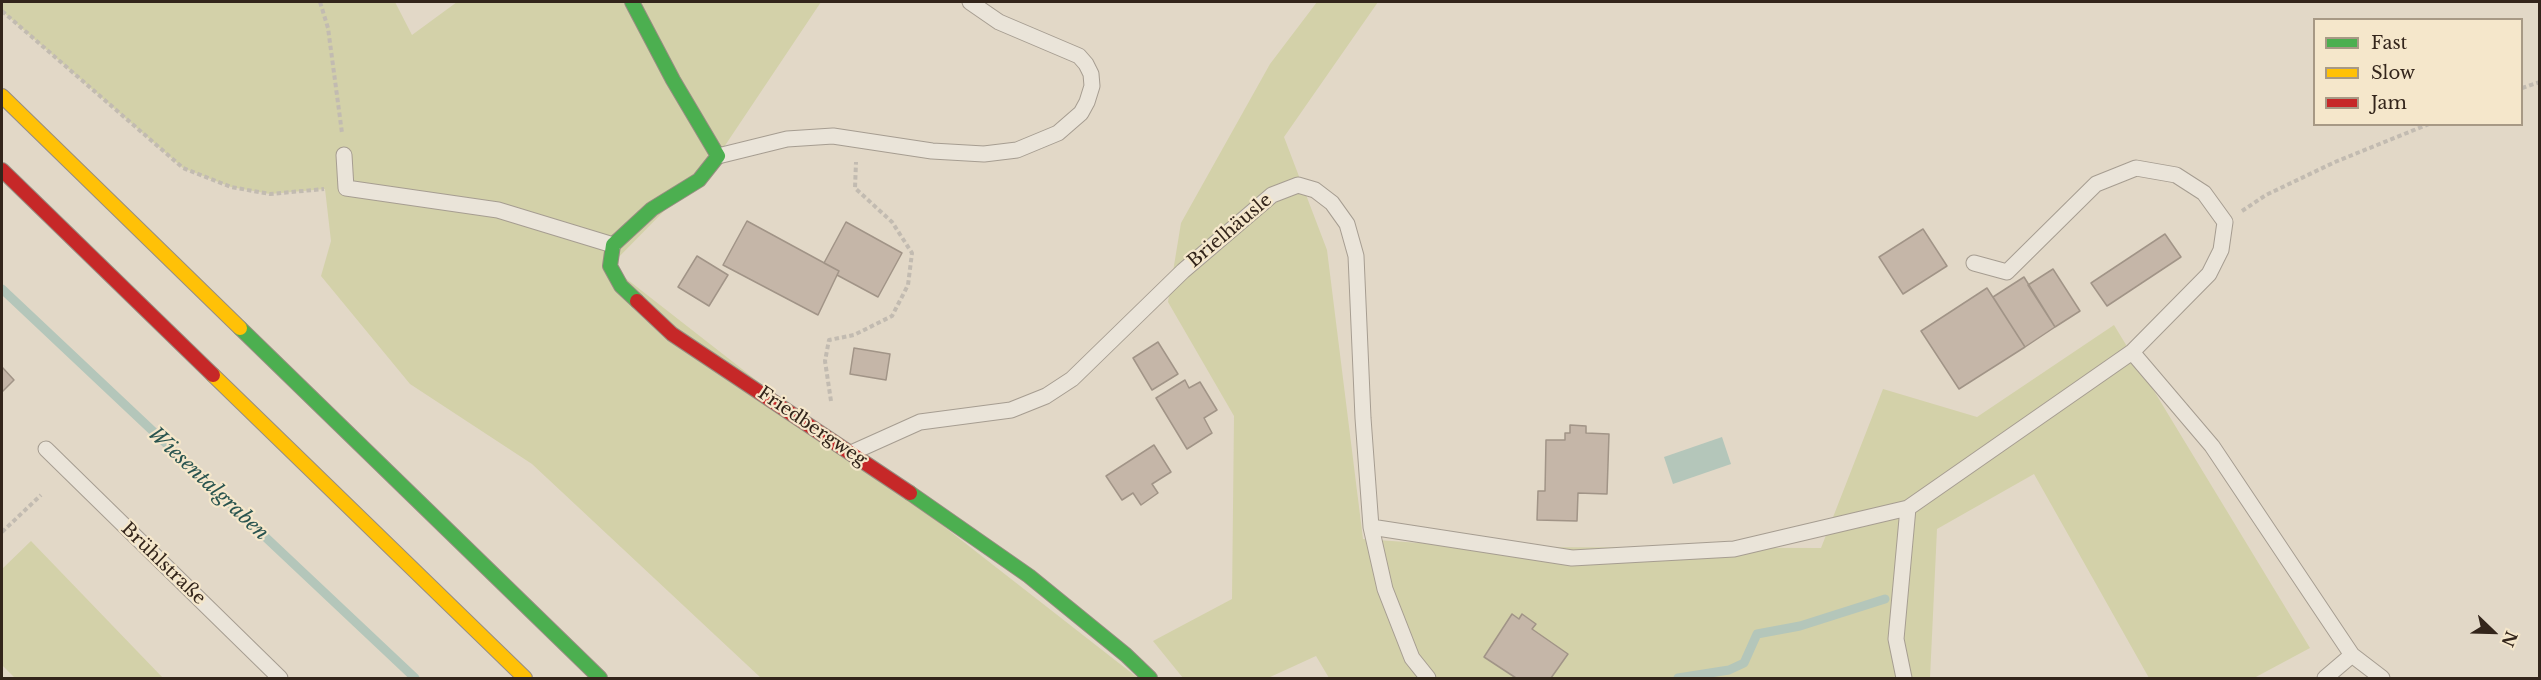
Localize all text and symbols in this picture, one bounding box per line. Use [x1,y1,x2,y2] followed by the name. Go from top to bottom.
[2313,18,2523,126] legend
[2371,32,2407,54] text: Fast
[2371,62,2415,84] text: Slow
[2371,92,2407,114] text: Jam
[1183,189,1277,273] street label: Brielhäusle
[753,383,871,471] street label: Friedbergweg
[143,422,273,546] water label: Wiesentalgraben
[116,518,210,610] street label: Brühlstraße
[2463,602,2523,662] north arrow
[2497,628,2522,650] text: N

